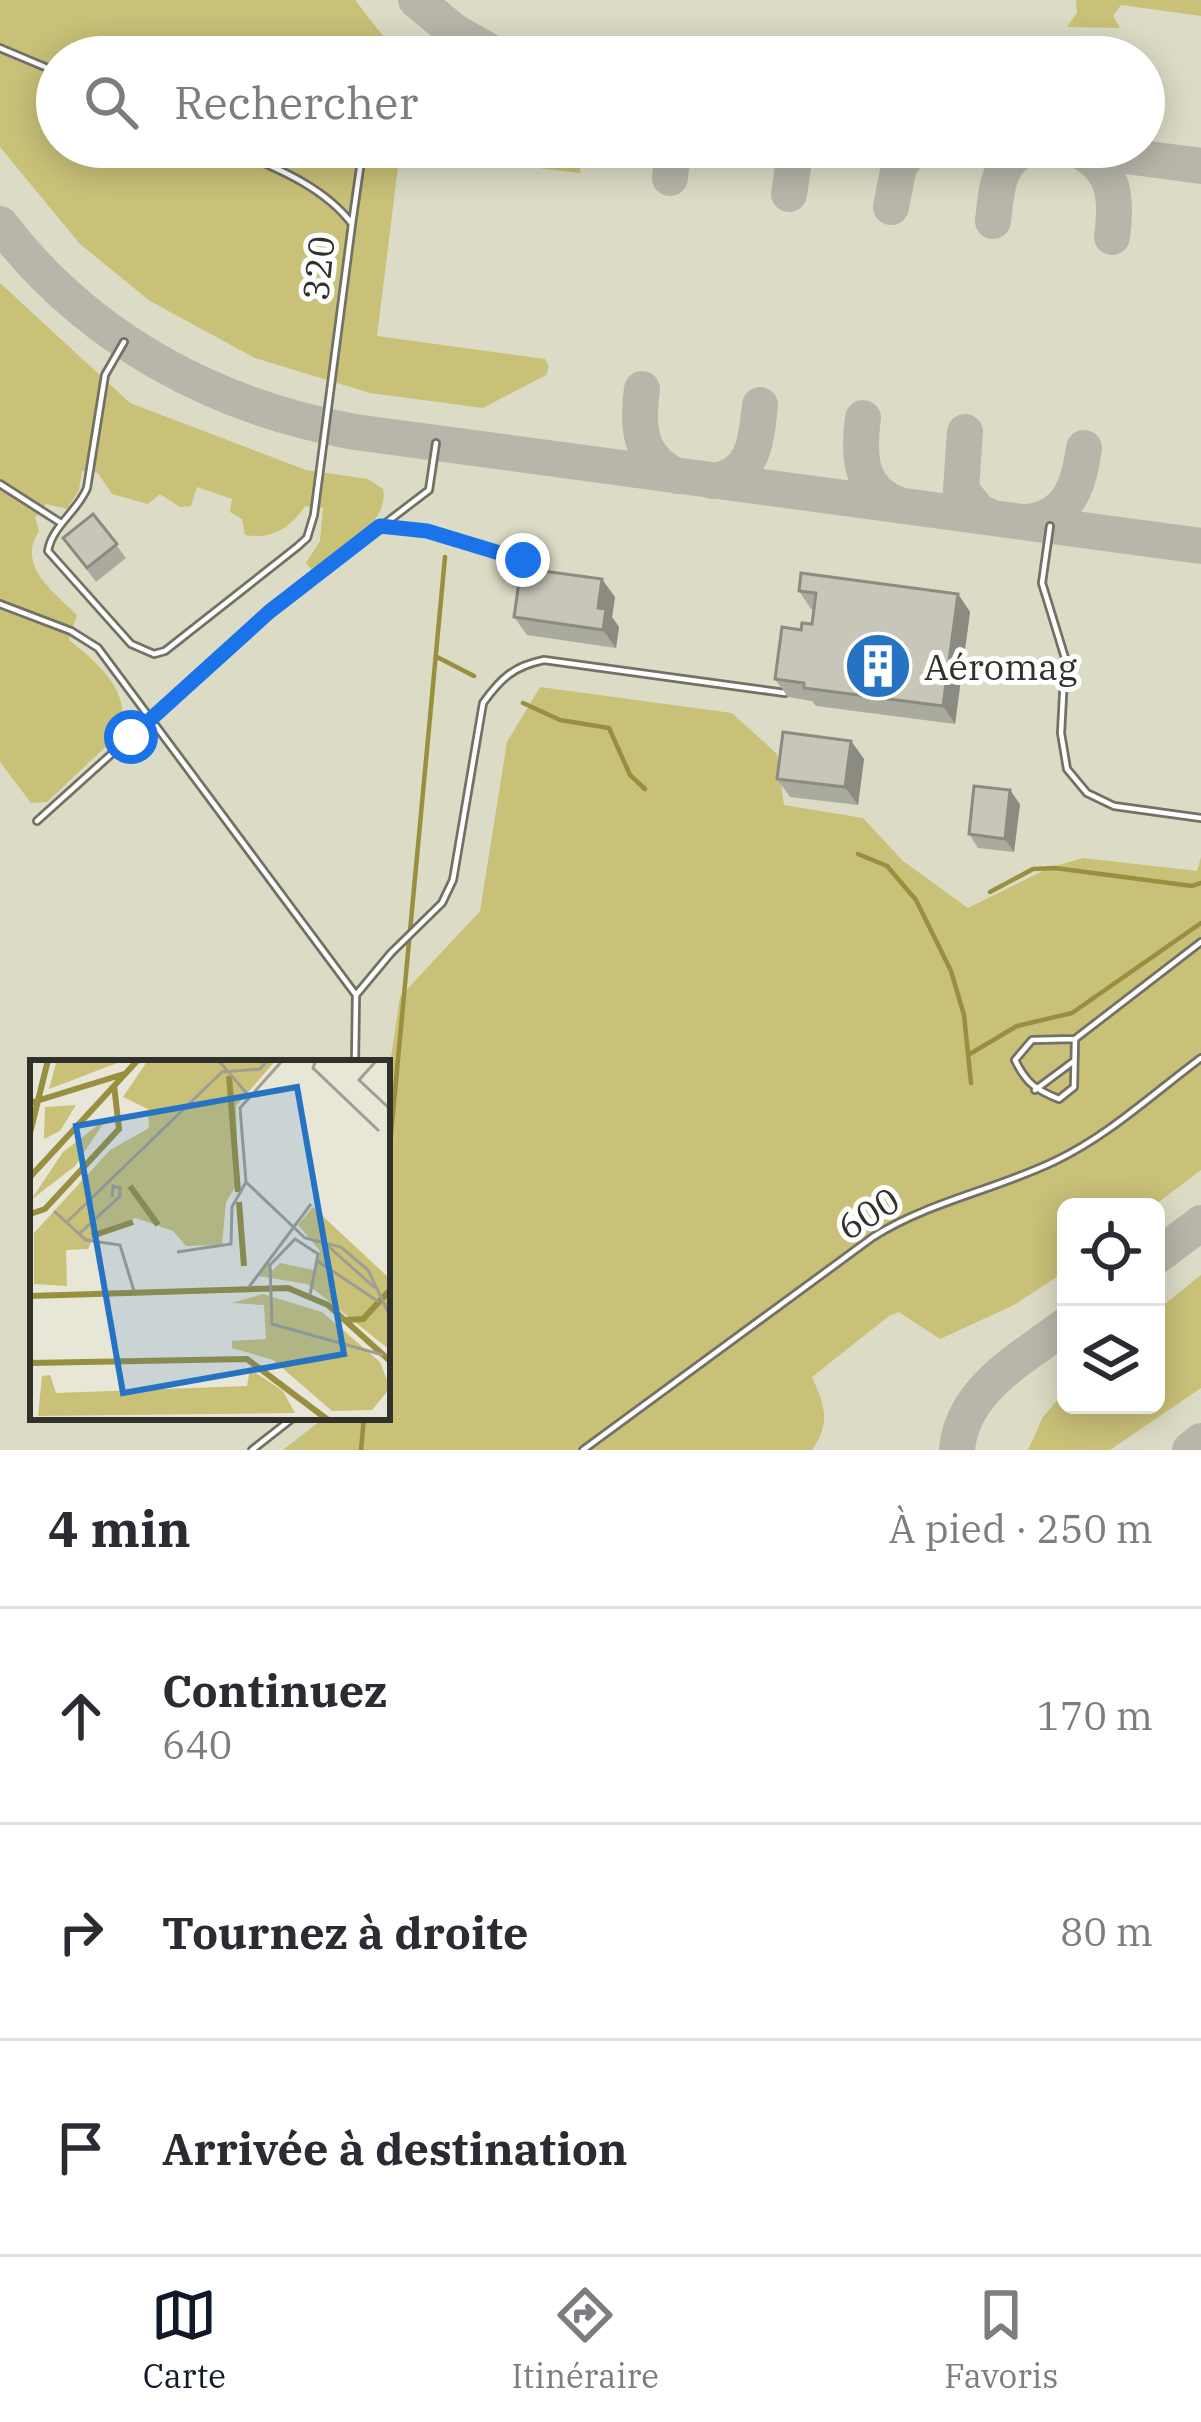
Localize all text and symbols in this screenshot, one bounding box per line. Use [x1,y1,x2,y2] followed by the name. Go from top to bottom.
[36,36,1165,168] search box
[78,69,144,135] icon: search
[174,73,418,131] text: Rechercher
[291,233,345,303] street label: 320
[496,533,550,587] route end
[843,631,913,701] building icon: Aéromag
[924,643,1077,690] place label: Aéromag
[104,710,158,764] route start
[30,1060,390,1420] inset map
[828,1176,908,1250] street label: 600
[1057,1198,1165,1414] map controls
[1057,1198,1165,1306] button: locate
[1057,1306,1165,1414] button: layers
[48,1495,191,1561] text: 4 min
[889,1503,1153,1554] text: À pied · 250 m
[162,1661,387,1719] text: Continuez
[48,1683,114,1749] icon: ahead
[1037,1690,1153,1741] text: 170 m
[162,1719,232,1770] text: 640
[48,1899,114,1965] icon: right
[162,1903,528,1961] text: Tournez à droite
[1060,1906,1153,1957] text: 80 m
[48,2115,114,2181] icon: arrive
[162,2119,628,2177] text: Arrivée à destination
[143,2282,226,2397] tab: Carte
[511,2282,659,2397] tab: Itinéraire
[944,2282,1058,2397] tab: Favoris

